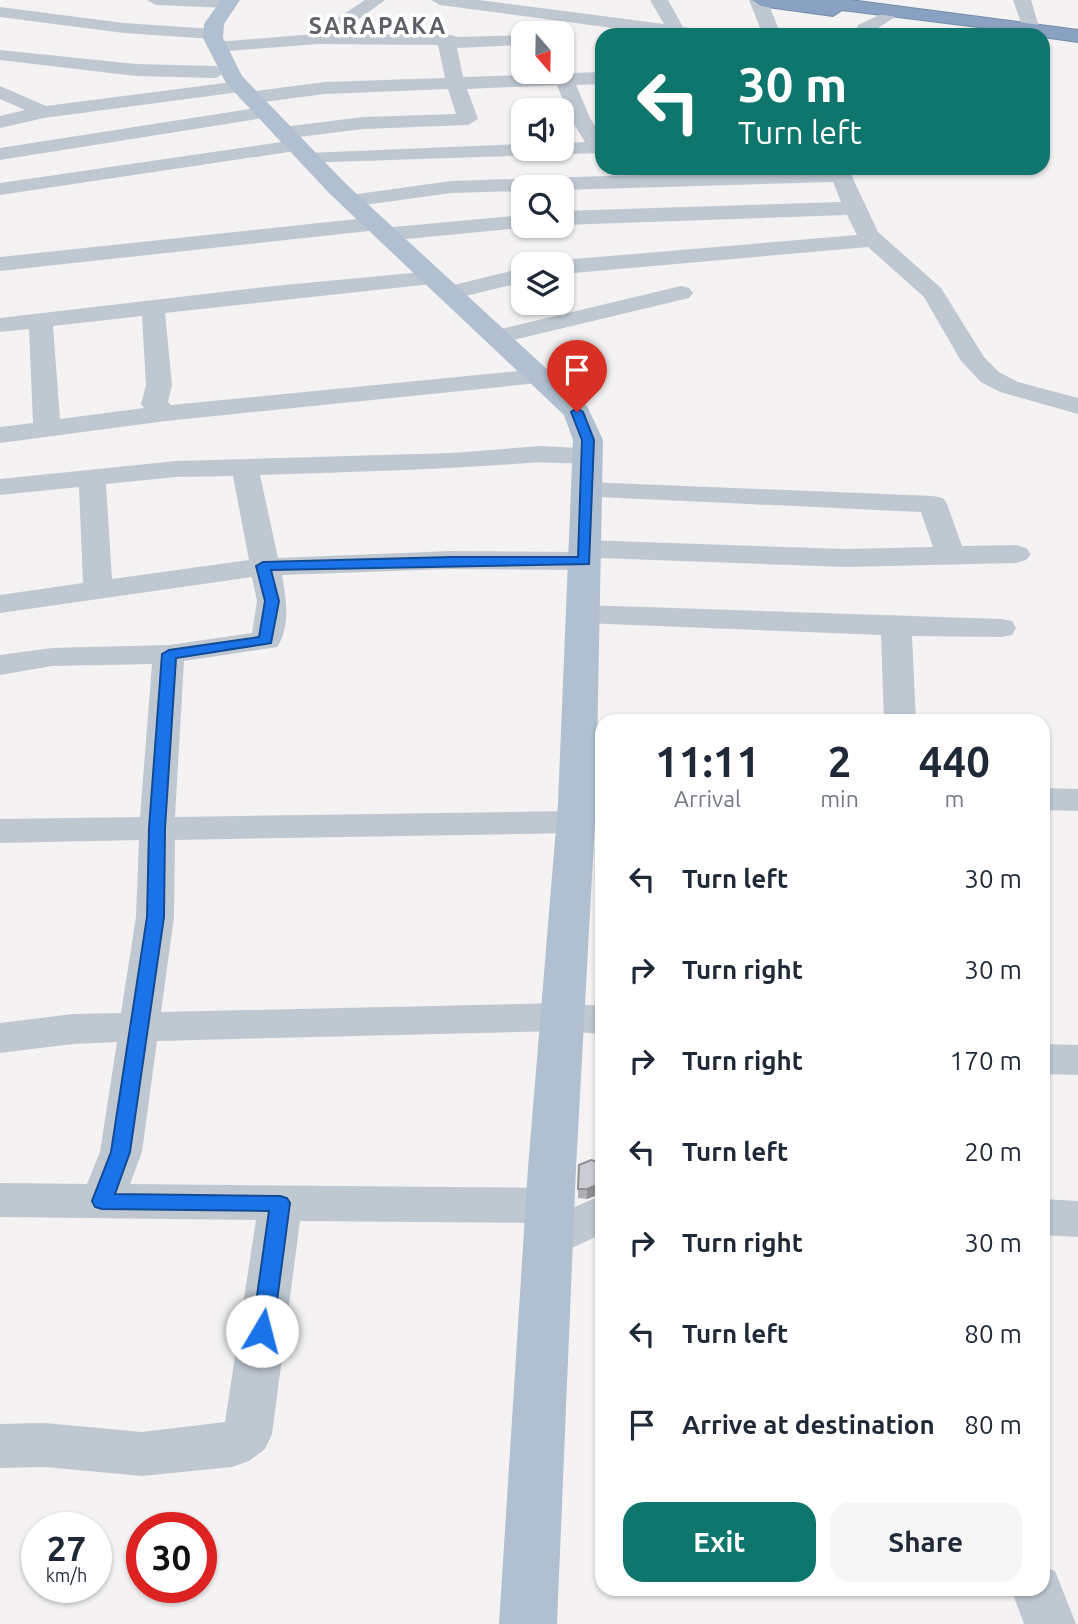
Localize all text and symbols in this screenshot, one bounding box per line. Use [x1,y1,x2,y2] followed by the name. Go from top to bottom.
[309,13,447,38] district label: SARAPAKA
[511,21,574,84] north arrow
[511,21,574,315] map controls
[623,56,714,147] icon: left
[738,56,847,111] text: 30 m
[511,98,574,161] button: sound
[738,114,862,150] text: Turn left
[511,175,574,238] button: search
[511,252,574,315] button: layers
[547,340,607,412] pin
[558,351,596,389] icon: arrive
[655,738,760,785] text: 11:11
[828,738,851,785] text: 2
[919,738,990,785] text: 440
[674,786,741,811] text: Arrival
[820,786,859,811] text: min
[944,786,964,811] text: m
[623,860,661,898] icon: left
[682,864,788,893] text: Turn left
[964,864,1022,893] text: 30 m
[623,951,661,989] icon: right
[682,955,803,984] text: Turn right
[964,955,1022,984] text: 30 m
[623,1042,661,1080] icon: right
[682,1046,803,1075] text: Turn right
[950,1046,1022,1075] text: 170 m
[623,1133,661,1171] icon: left
[682,1137,788,1166] text: Turn left
[964,1137,1022,1166] text: 20 m
[623,1224,661,1262] icon: right
[682,1228,803,1257] text: Turn right
[964,1228,1022,1257] text: 30 m
[225,1294,299,1368] position arrow
[623,1315,661,1353] icon: left
[682,1319,788,1348] text: Turn left
[964,1319,1022,1348] text: 80 m
[623,1406,661,1444] icon: arrive
[682,1410,935,1439] text: Arrive at destination
[964,1410,1022,1439] text: 80 m
[623,1502,816,1582] button: Exit
[830,1502,1022,1582] button: Share
[126,1512,217,1603] speed limit sign: 30
[47,1528,86,1568] text: 27
[46,1565,87,1585] text: km/h

